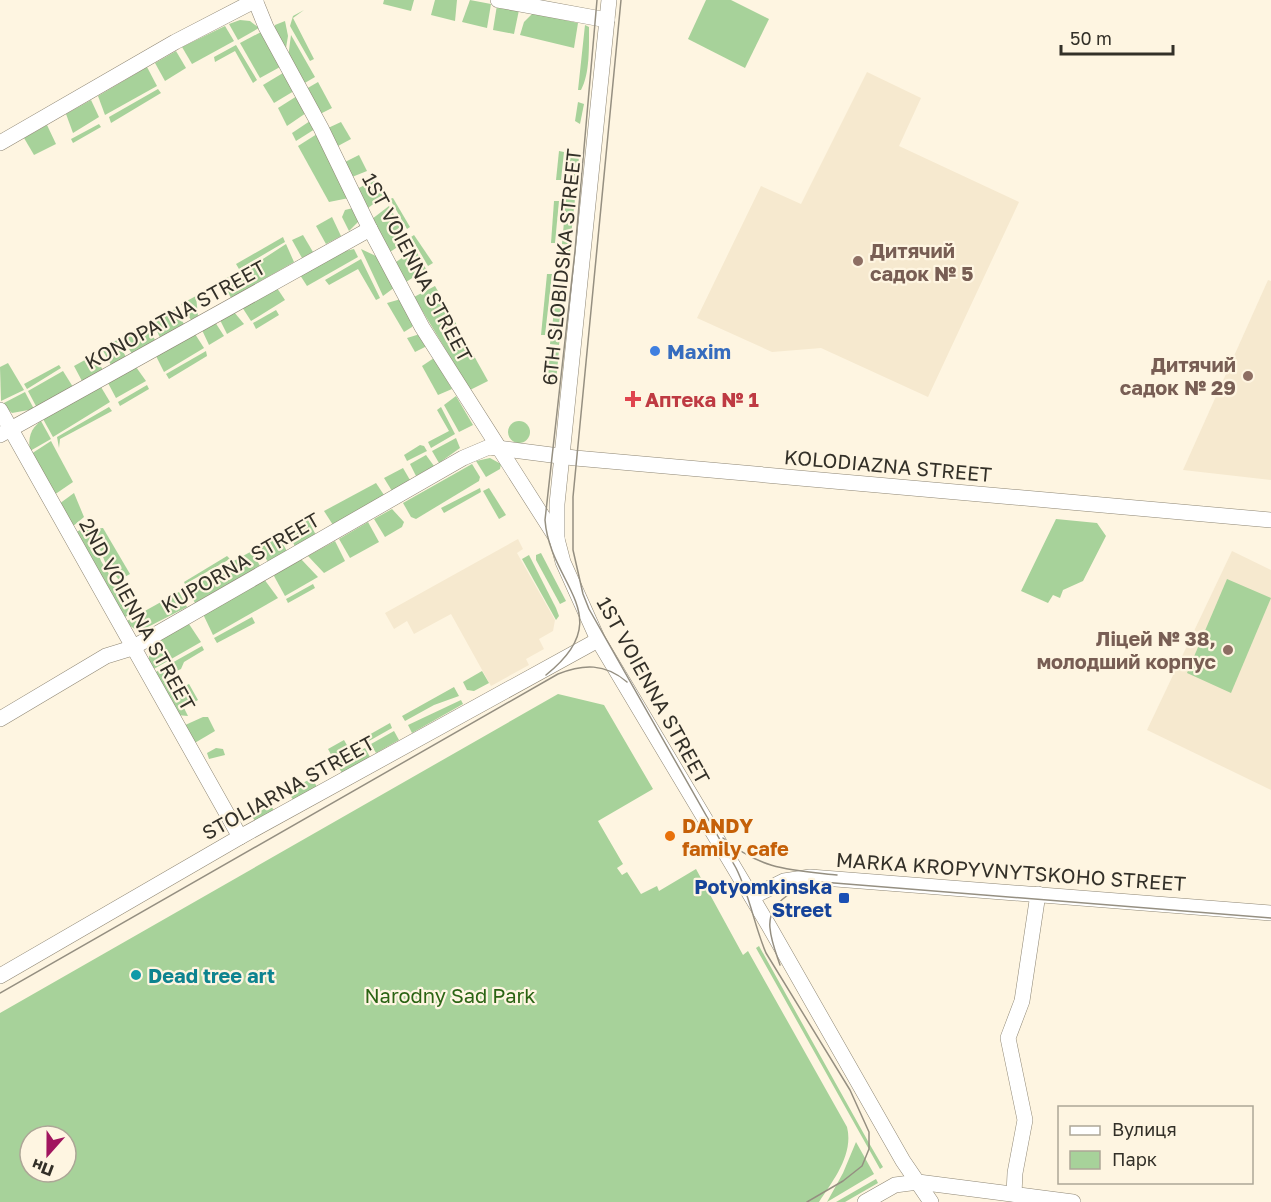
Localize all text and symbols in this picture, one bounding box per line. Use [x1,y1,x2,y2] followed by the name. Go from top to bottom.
[1061,18,1174,56] scale bar
[1070,27,1112,49] text: 50 m
[537,148,585,386] street label: 6TH SLOBIDSKA STREET
[358,168,478,366] street label: 1ST VOIENNA STREET
[870,238,974,285] place label: Дитячий садок № 5
[80,254,270,374] street label: KONOPATNA STREET
[851,254,865,268] marker: Дитячий садок № 5
[667,339,731,363] place label: Maxim
[648,344,662,358] marker: Maxim
[1120,352,1236,399] place label: Дитячий садок № 29
[1241,369,1255,383] marker: Дитячий садок № 29
[645,387,759,411] place label: Аптека № 1
[626,392,640,406] marker: Аптека № 1
[783,444,993,486] street label: KOLODIAZNA STREET
[156,507,324,617] street label: KUPORNA STREET
[75,514,201,714] street label: 2ND VOIENNA STREET
[593,592,715,788] street label: 1ST VOIENNA STREET
[1037,626,1216,673] place label: Ліцей № 38, молодший корпус
[1221,643,1235,657] marker: Ліцей № 38, молодший корпус
[198,730,378,844] street label: STOLIARNA STREET
[682,813,789,860] place label: DANDY family cafe
[663,829,677,843] marker: DANDY family cafe
[835,847,1187,895] street label: MARKA KROPYVNYTSKOHO STREET
[694,874,832,921] place label: Potyomkinska Street
[837,891,851,905] marker: Potyomkinska Street
[148,963,275,987] place label: Dead tree art
[129,968,143,982] marker: Dead tree art
[364,983,536,1007] park label: Narodny Sad Park
[1058,1106,1253,1184] legend
[1112,1118,1177,1140] text: Вулиця
[18,1124,78,1184] north arrow
[1112,1148,1157,1170] text: Парк
[29,1155,56,1181] text: Пн

